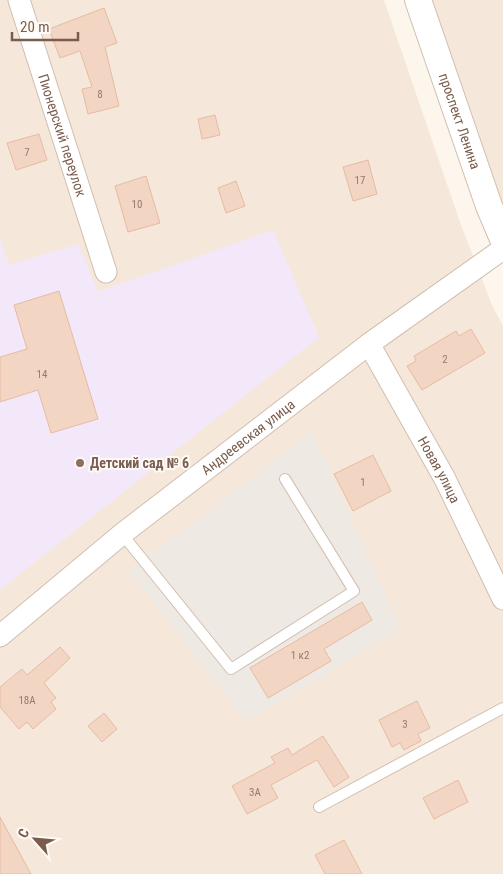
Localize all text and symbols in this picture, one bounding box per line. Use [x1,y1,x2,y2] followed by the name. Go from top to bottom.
[12,10,79,42] scale bar
[20,18,50,36] text: 20 m
[436,71,484,171] street label: проспект Ленина
[35,72,89,199] street label: Пионерский переулок
[97,88,103,101] house number: 8
[24,146,30,159] house number: 7
[355,174,365,187] house number: 17
[132,198,142,211] house number: 10
[442,353,448,366] house number: 2
[37,368,48,381] house number: 14
[198,396,298,478] street label: Андреевская улица
[415,434,463,506] street label: Новая улица
[90,455,189,471] place label: Детский сад № 6
[74,457,86,469] marker: Детский сад № 6
[360,476,366,489] house number: 1
[291,649,309,662] house number: 1 к2
[18,694,36,707] house number: 18А
[402,718,408,731] house number: 3
[249,786,262,799] house number: 3А
[10,814,60,864] north arrow
[14,826,32,840] text: С

